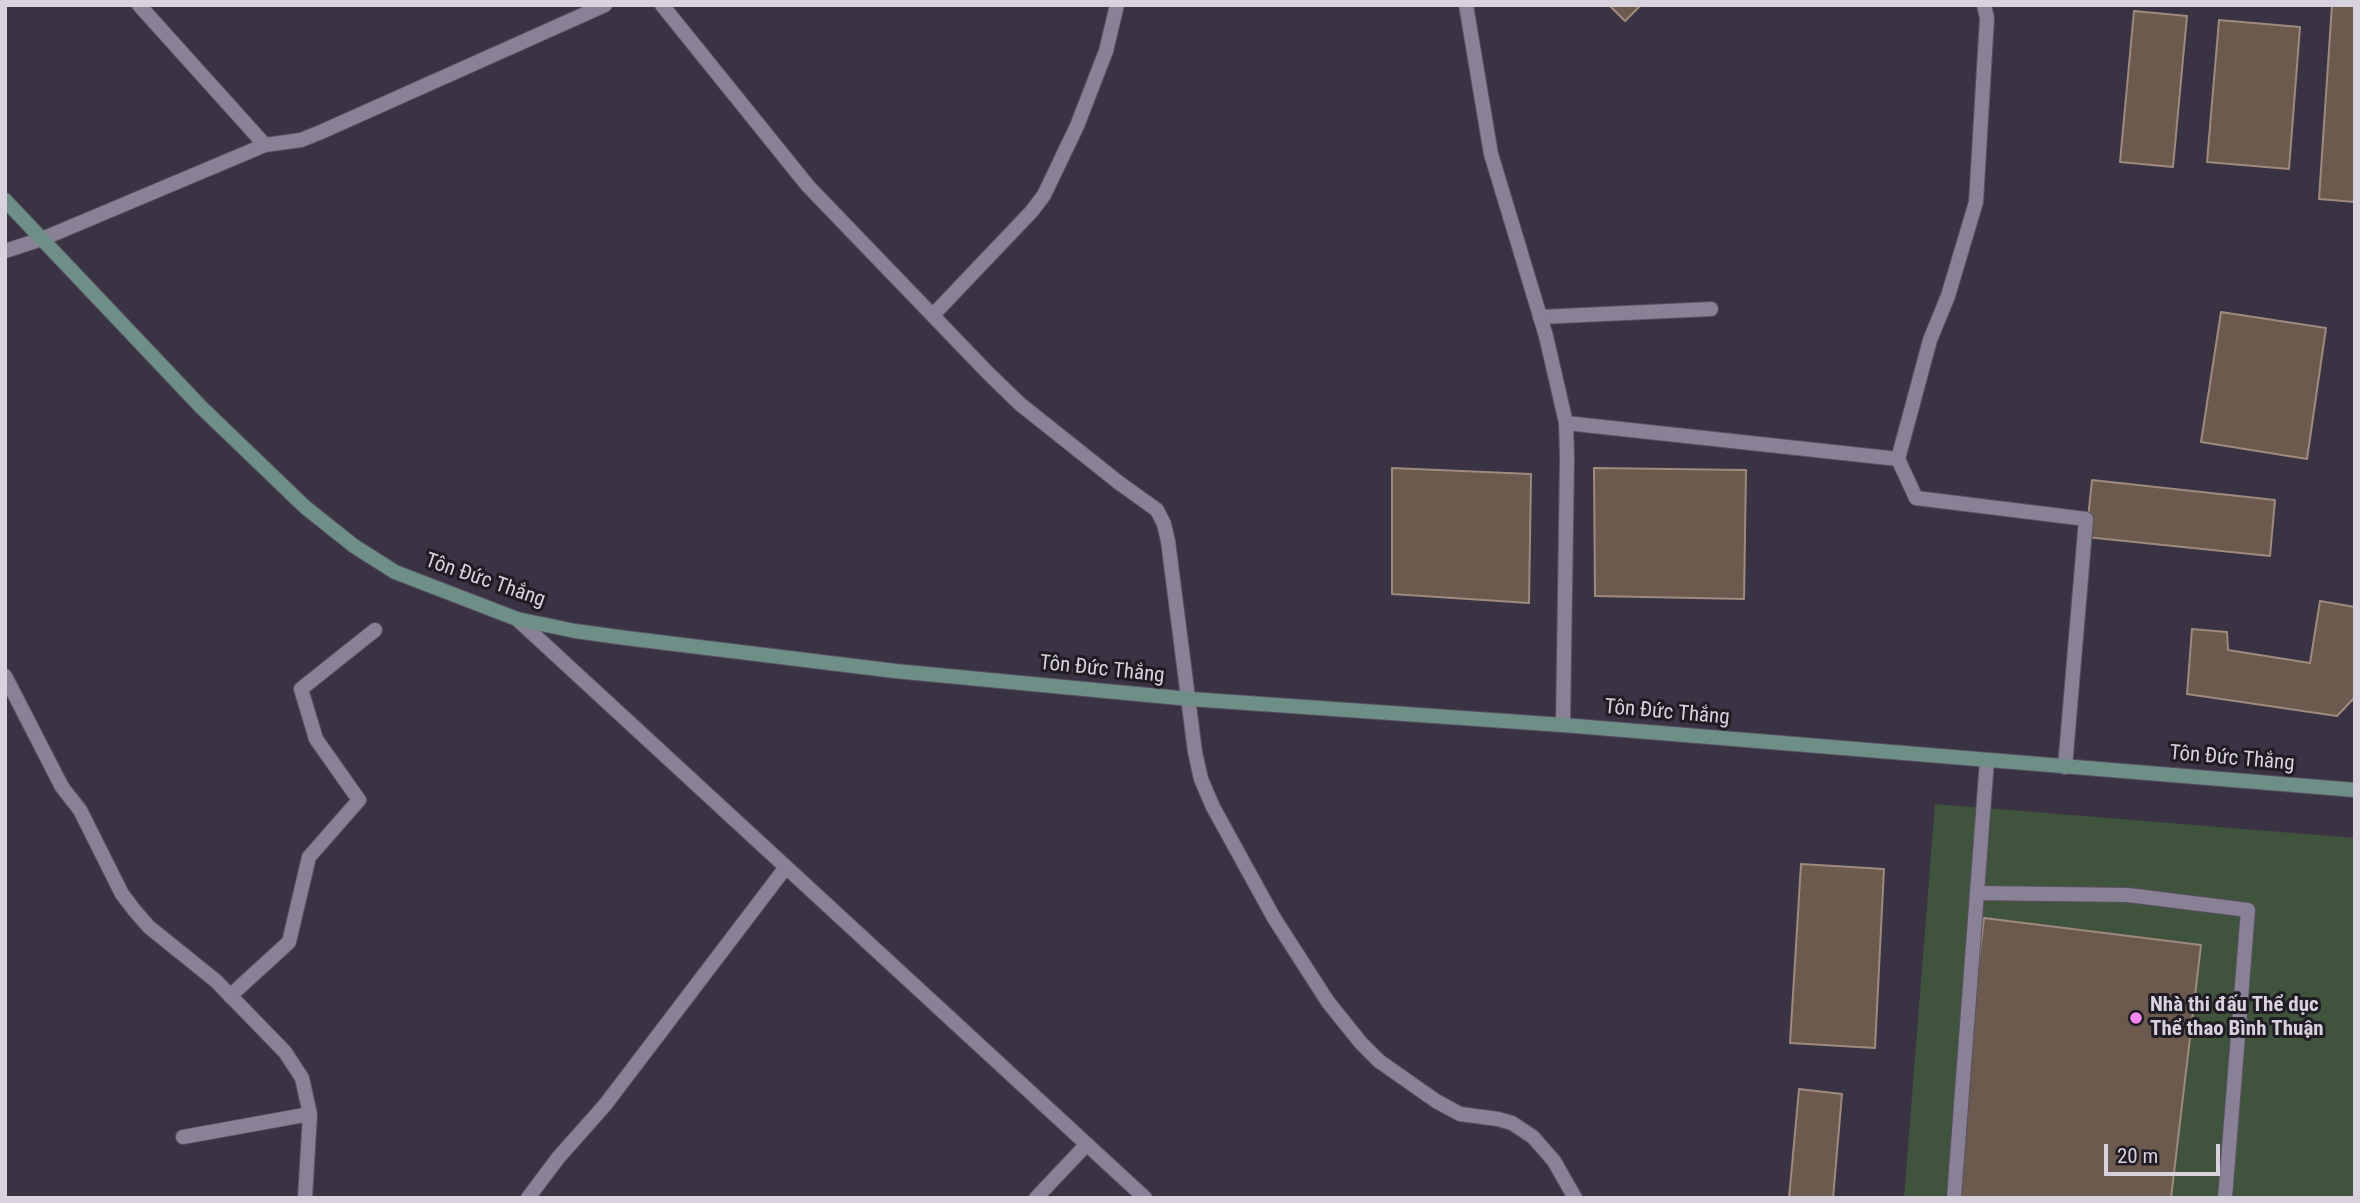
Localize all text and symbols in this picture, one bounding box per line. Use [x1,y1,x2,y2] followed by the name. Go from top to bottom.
[422,549,548,613] street label: Tôn Đức Thắng
[1038,651,1166,689] street label: Tôn Đức Thắng
[1603,695,1731,731] street label: Tôn Đức Thắng
[2168,741,2296,777] street label: Tôn Đức Thắng
[2150,993,2324,1043] place label: Nhà thi đấu Thể dục Thể thao Bình Thuận
[2128,1010,2144,1026] marker: Nhà thi đấu Thể dục Thể thao Bình Thuận
[2108,1130,2224,1174] scale bar
[2117,1144,2158,1168] text: 20 m

